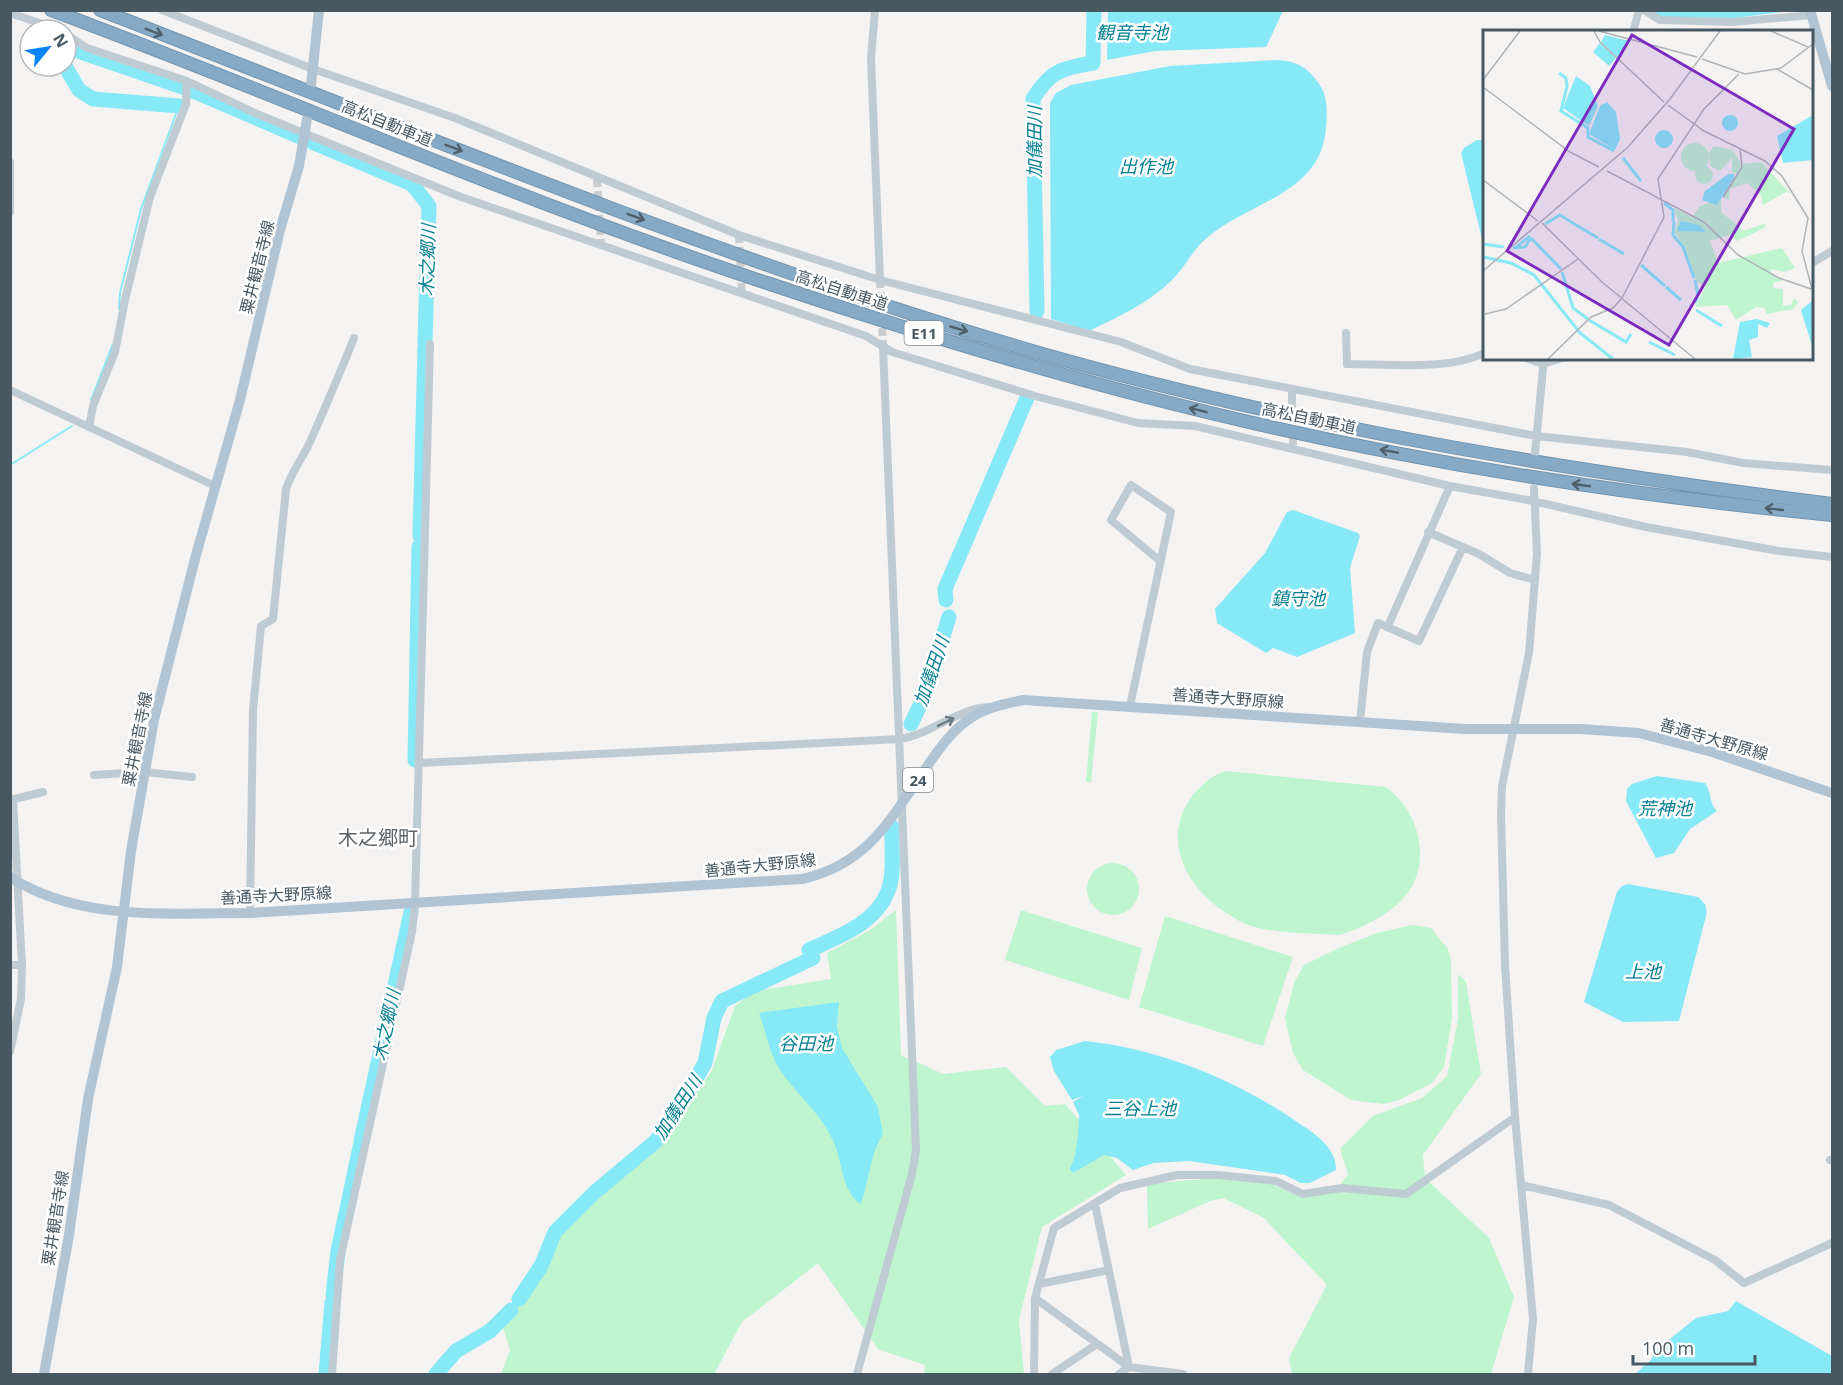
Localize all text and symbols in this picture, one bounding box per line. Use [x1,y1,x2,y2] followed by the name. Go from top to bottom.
[18,18,78,78] north arrow
[1096,20,1170,44] water label: 観音寺池
[145,27,163,38] one-way arrow
[48,29,74,52] text: N
[1483,30,1813,360] inset map
[338,95,436,151] street label: 高松自動車道
[1022,104,1046,178] water label: 加儀田川
[444,143,462,154] one-way arrow
[1119,154,1175,178] water label: 出作池
[626,212,645,223] one-way arrow
[235,218,279,316] street label: 粟井観音寺線
[414,222,440,296] water label: 木之郷川
[793,265,891,315] street label: 高松自動車道
[904,321,944,345] road number: E11
[949,323,968,335] one-way arrow
[1260,397,1358,439] street label: 高松自動車道
[1189,404,1208,415] one-way arrow
[1379,446,1399,457] one-way arrow
[1571,480,1591,491] one-way arrow
[1765,503,1785,514] one-way arrow
[1271,586,1327,610] water label: 鎮守池
[908,631,955,709] water label: 加儀田川
[1171,683,1285,713] street label: 善通寺大野原線
[117,690,157,788] street label: 粟井観音寺線
[1657,713,1771,765] street label: 善通寺大野原線
[937,716,955,727] one-way arrow
[903,768,933,792] road number: 24
[1638,796,1694,820] water label: 荒神池
[338,824,418,851] district label: 木之郷町
[703,848,817,882] street label: 善通寺大野原線
[219,881,333,909] street label: 善通寺大野原線
[1625,959,1663,983] water label: 上池
[367,985,406,1063] water label: 木之郷川
[779,1031,835,1055] water label: 谷田池
[647,1069,708,1144] water label: 加儀田川
[1104,1096,1178,1120] water label: 三谷上池
[37,1169,73,1267] street label: 粟井観音寺線
[1633,1328,1754,1366] scale bar
[1642,1336,1694,1360] text: 100 m

